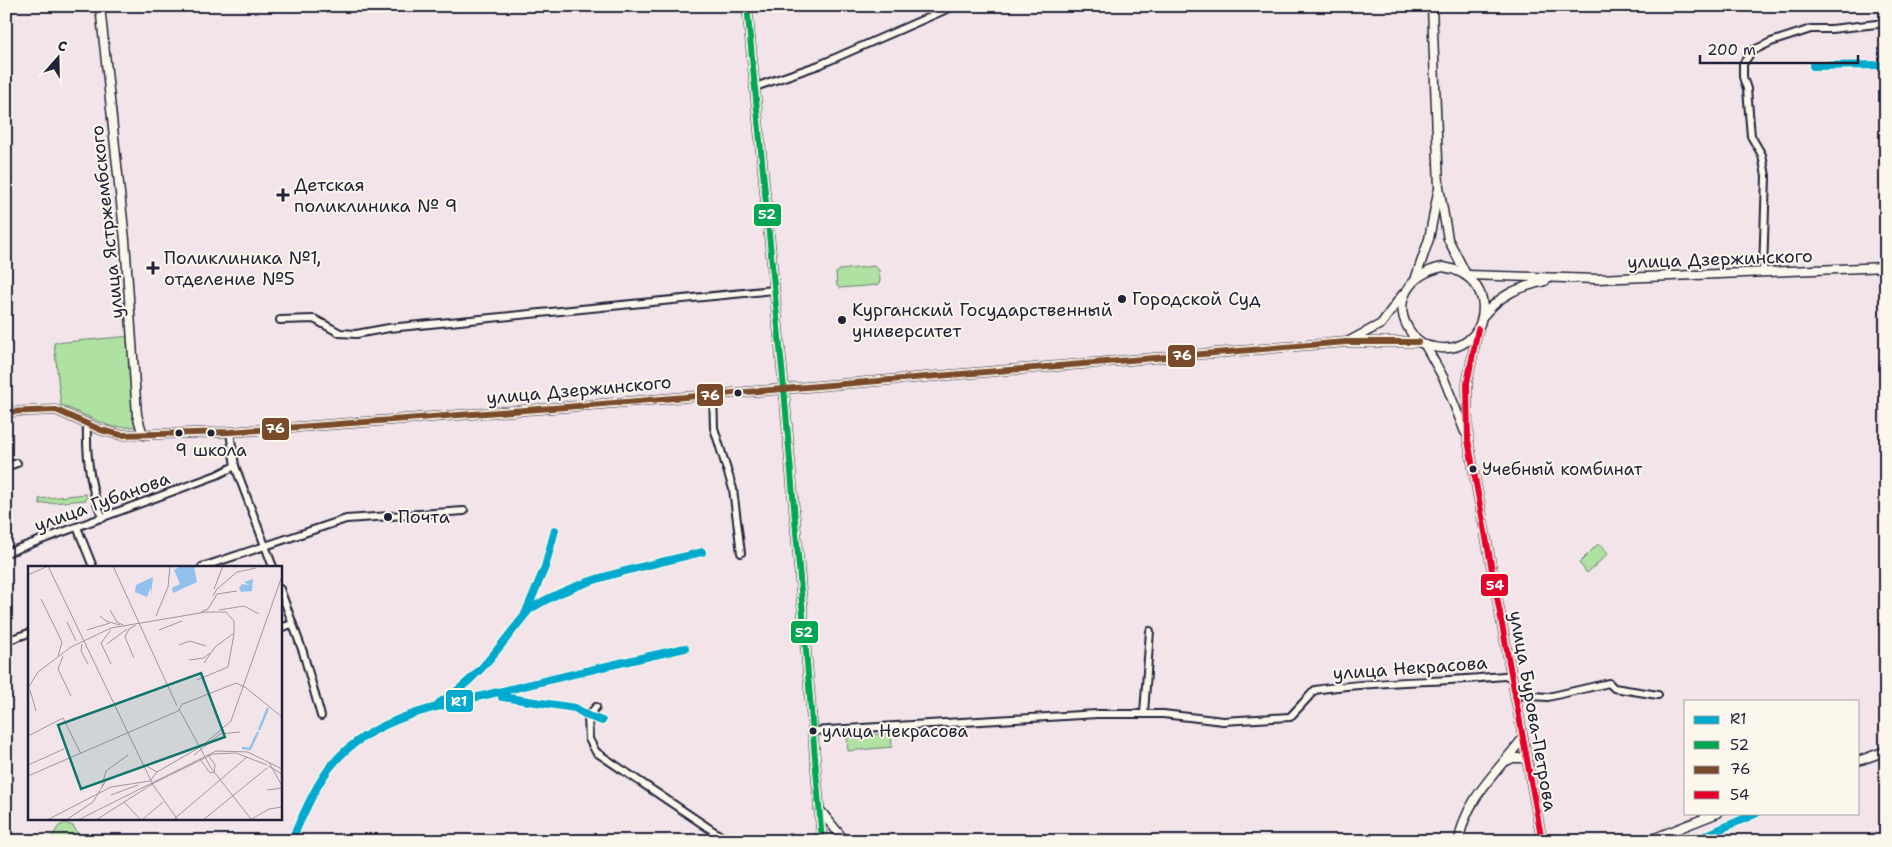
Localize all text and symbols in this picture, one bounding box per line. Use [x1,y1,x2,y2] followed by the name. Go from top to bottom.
[32,32,82,82] north arrow
[1700,32,1857,64] scale bar
[55,36,70,56] text: С
[1707,40,1756,60] text: 200 m
[85,124,129,320] street label: улица Ястржембского
[294,173,457,218] place label: Детская поликлиника № 9
[276,188,290,202] marker: Детская поликлиника № 9
[753,203,782,227] line badge: 52
[758,205,776,223] text: 52
[1627,244,1813,274] street label: улица Дзержинского
[164,246,321,291] place label: Поликлиника №1, отделение №5
[146,261,160,275] marker: Поликлиника №1, отделение №5
[1132,287,1261,311] place label: Городской Суд
[1116,293,1128,305] marker: Городской Суд
[852,298,1113,343] place label: Курганский Государственный университет
[836,314,848,326] marker: Курганский Государственный университет
[1167,344,1196,368] line badge: 76
[1172,346,1192,364] text: 76
[485,370,673,410] street label: улица Дзержинского
[696,383,724,407] line badge: 76
[700,386,720,404] text: 76
[733,388,743,398] unlabelled marker
[261,417,290,441] line badge: 76
[265,419,285,437] text: 76
[174,428,184,438] unlabelled marker
[206,428,216,438] marker: 9 школа
[175,439,247,461] place label: 9 школа
[1482,458,1643,480] place label: Учебный комбинат
[1468,464,1478,474] marker: Учебный комбинат
[31,466,173,538] street label: улица Губанова
[398,505,450,529] place label: Почта
[382,511,394,523] marker: Почта
[28,566,281,820] inset map
[1480,573,1509,597] line badge: 54
[1486,576,1504,594] text: 54
[1504,609,1562,813] street label: улица Бурова-Петрова
[790,620,819,644] line badge: 52
[795,623,813,641] text: 52
[1332,651,1488,685] street label: улица Некрасова
[445,689,474,713] line badge: R1
[451,692,467,710] text: R1
[1684,700,1860,814] legend
[1730,709,1746,729] text: R1
[822,720,969,742] place label: улица Некрасова
[808,726,818,736] marker: улица Некрасова
[1730,735,1749,755] text: 52
[1730,759,1750,779] text: 76
[1730,785,1749,805] text: 54

